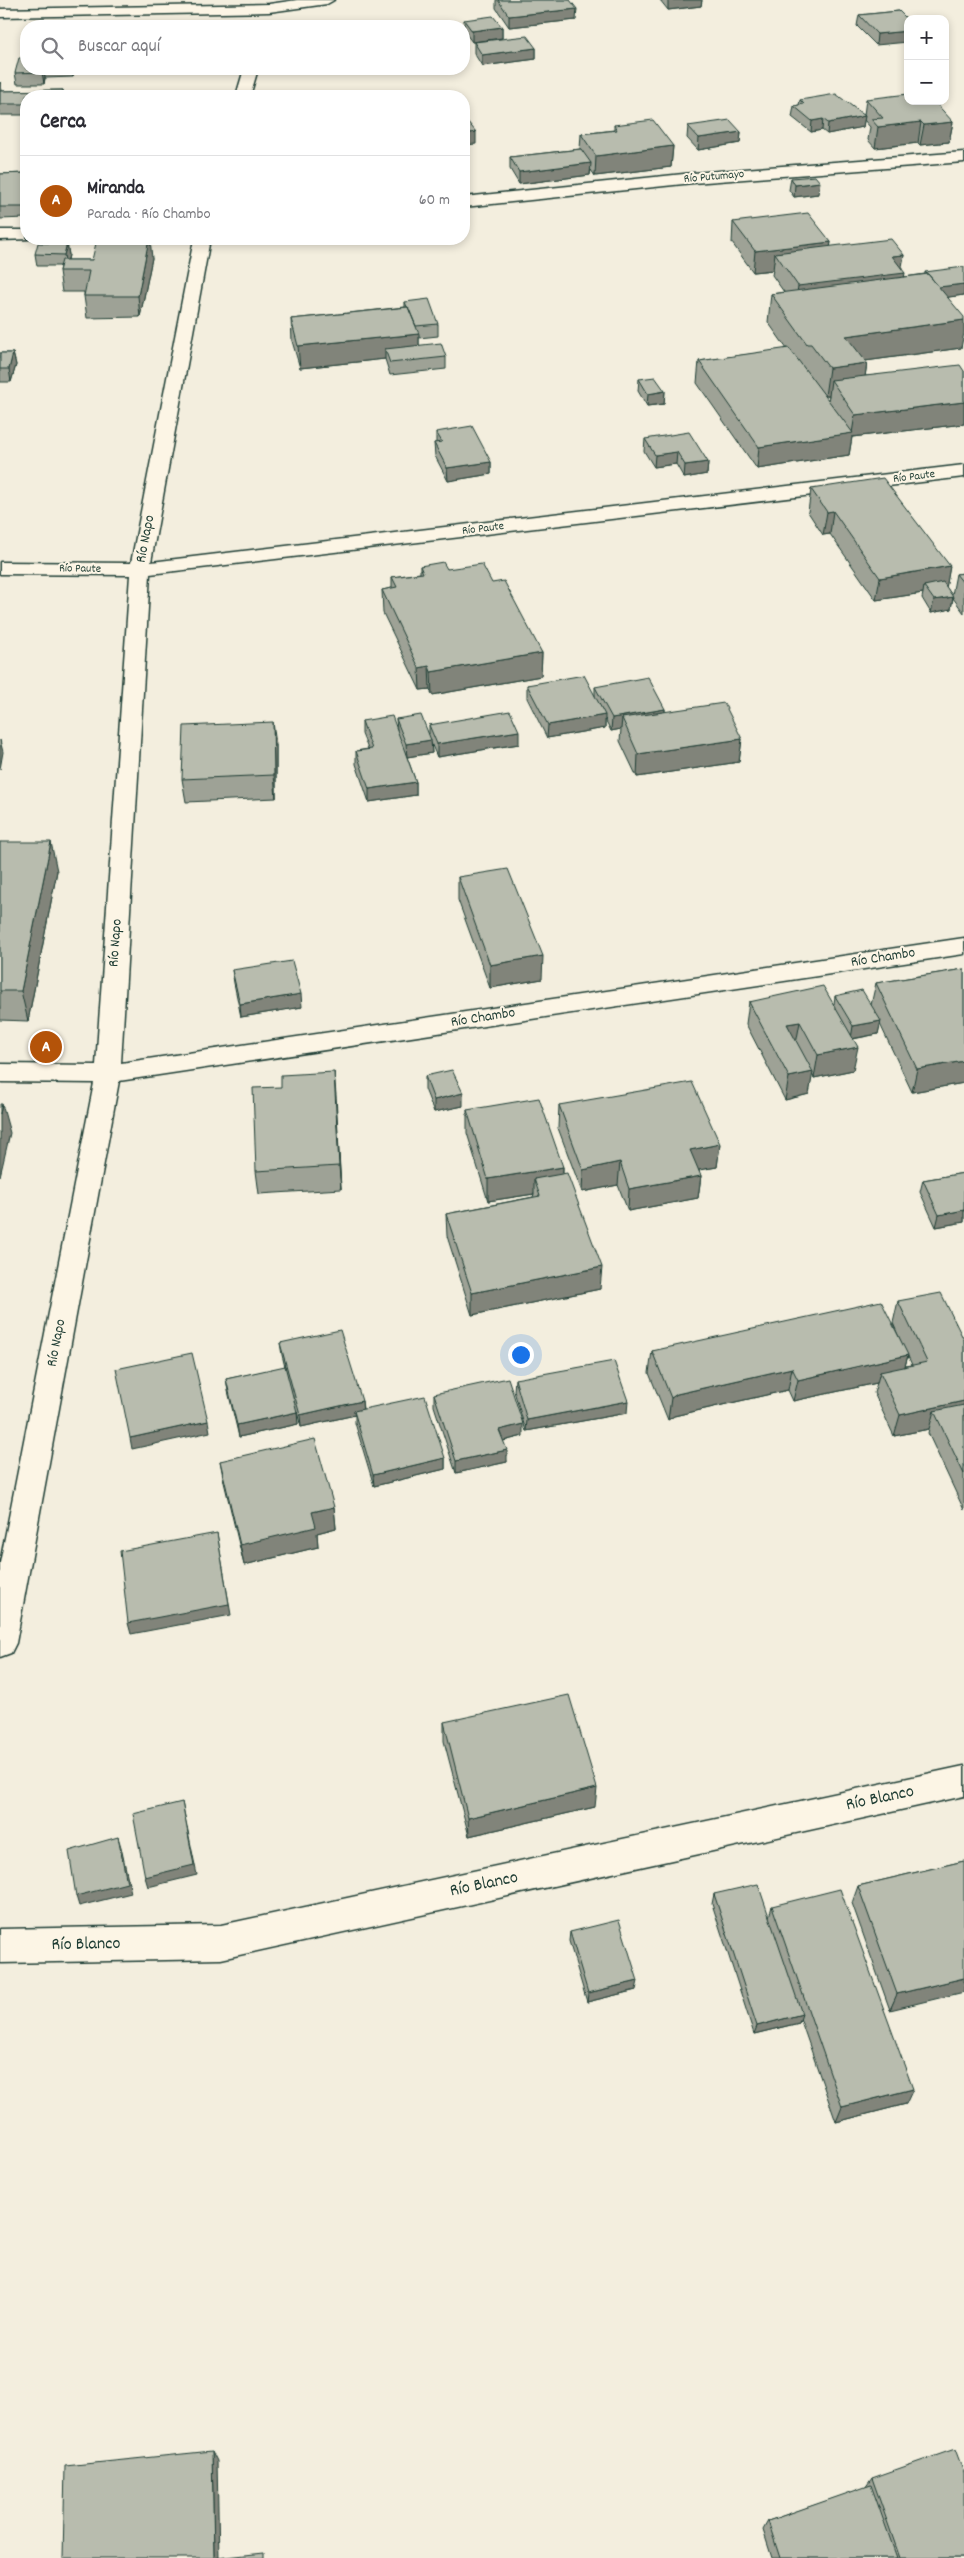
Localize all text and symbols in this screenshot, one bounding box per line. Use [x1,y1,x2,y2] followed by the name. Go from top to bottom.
[904,15,949,105] map controls
[904,15,949,60] button: +
[20,20,470,75] search box
[38,34,66,62] icon: search
[78,34,160,61] text: Buscar aquí
[904,60,949,105] button: −
[40,108,86,138] text: Cerca
[683,166,745,188] street label: Río Putumayo
[87,176,144,203] text: Miranda
[52,189,60,212] text: A
[419,189,450,212] text: 60 m
[87,203,211,226] text: Parada · Río Chambo
[892,466,936,488] street label: Río Paute
[131,513,161,565] street label: Río Napo
[461,518,505,540] street label: Río Paute
[59,560,101,578] street label: Río Paute
[103,918,129,968] street label: Río Napo
[849,942,917,974] street label: Río Chambo
[449,1002,517,1034] street label: Río Chambo
[30,1028,62,1066] pin: A
[42,1317,72,1369] street label: Río Napo
[508,1342,534,1368] your location
[844,1780,916,1818] street label: Río Blanco
[448,1866,520,1904] street label: Río Blanco
[51,1932,121,1958] street label: Río Blanco

